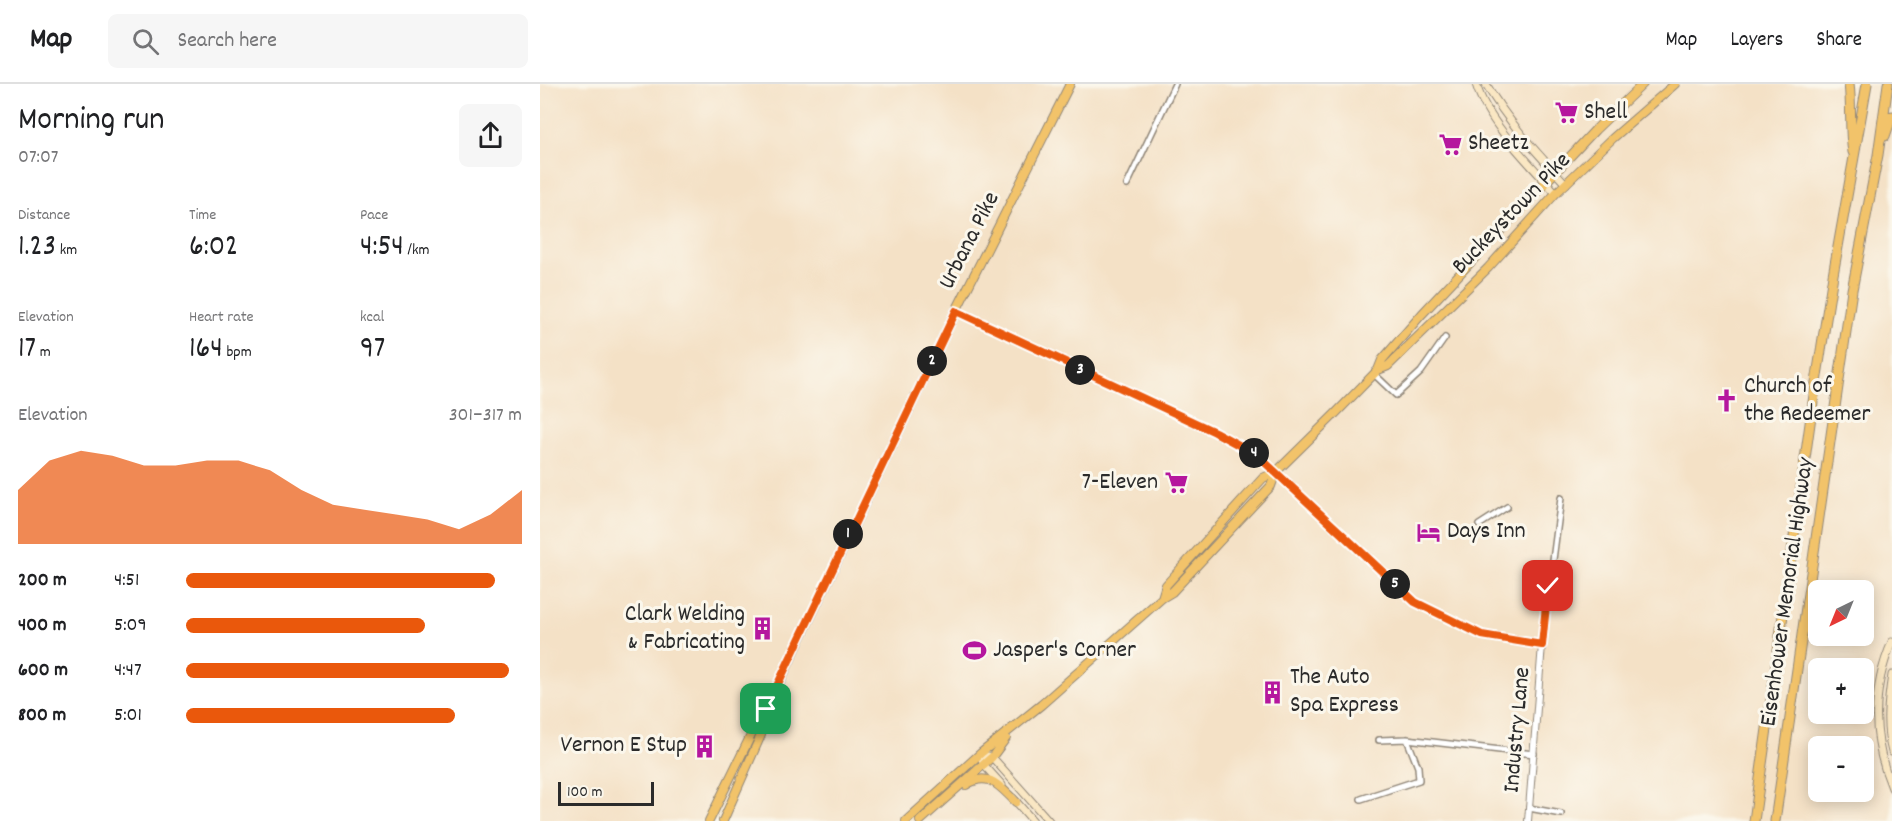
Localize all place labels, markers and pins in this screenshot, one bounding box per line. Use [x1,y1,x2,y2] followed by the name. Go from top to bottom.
[1584,96,1628,130] place label: Shell
[1553,100,1579,126] supermarket icon: Shell
[1468,127,1529,161] place label: Sheetz
[1437,131,1463,157] supermarket icon: Sheetz
[917,346,947,376] pin: 2
[1065,355,1095,385] pin: 3
[1744,370,1871,432] place label: Church of the Redeemer
[1713,388,1739,414] church icon: Church of the Redeemer
[1239,438,1269,468] pin: 4
[1082,466,1158,500] place label: 7-Eleven
[1163,470,1189,496] supermarket icon: 7-Eleven
[1447,515,1526,549] place label: Days Inn
[833,519,863,549] pin: 1
[1416,519,1442,545] hotel icon: Days Inn
[1522,560,1573,611] pin
[1380,569,1410,599] pin: 5
[625,598,745,660] place label: Clark Welding & Fabricating
[750,616,776,642] building icon: Clark Welding & Fabricating
[993,634,1136,668] place label: Jasper's Corner
[962,638,988,664] sports icon: Jasper's Corner
[1290,661,1399,723] place label: The Auto Spa Express
[1259,679,1285,705] building icon: The Auto Spa Express
[740,683,791,734] pin
[560,729,687,763] place label: Vernon E Stup
[692,733,718,759] building icon: Vernon E Stup

